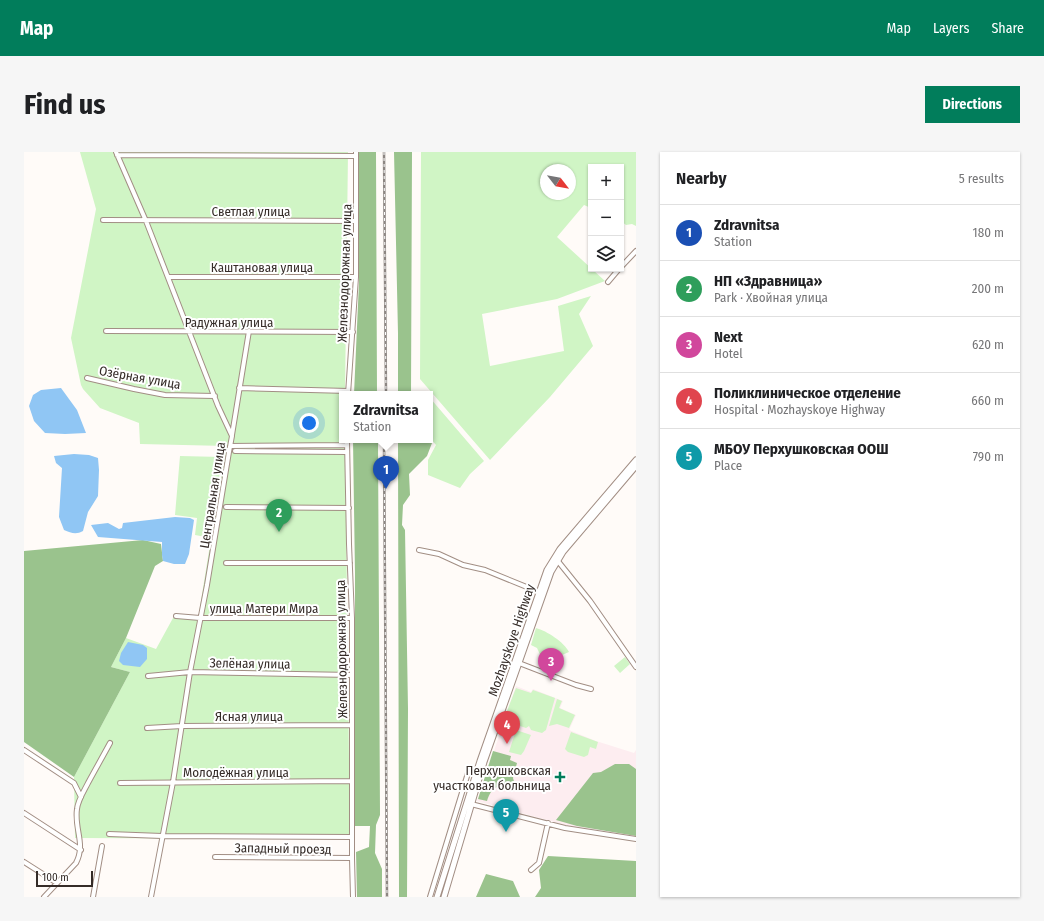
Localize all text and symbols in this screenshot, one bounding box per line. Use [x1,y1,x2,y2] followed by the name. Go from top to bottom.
[20,17,53,40] text: Map
[887,20,911,37] text: Map
[933,20,969,37] text: Layers
[991,20,1024,37] text: Share
[925,86,1020,123] button: Directions
[24,88,106,121] text: Find us
[540,164,576,200] north arrow
[588,164,624,272] map controls
[588,164,624,200] button: +
[676,168,727,189] text: Nearby
[959,171,1004,186] text: 5 results
[588,200,624,236] button: −
[335,203,354,343] street label: Железнодорожная улица
[212,204,290,219] street label: Светлая улица
[714,216,780,234] text: Zdravnitsa
[686,225,692,240] text: 1
[973,225,1004,240] text: 180 m
[714,234,752,249] text: Station
[588,236,624,272] button: layers
[211,260,313,275] street label: Каштановая улица
[714,272,822,290] text: НП «Здравница»
[686,281,692,296] text: 2
[972,281,1004,296] text: 200 m
[714,290,828,305] text: Park · Хвойная улица
[185,315,273,330] street label: Радужная улица
[714,328,743,346] text: Next
[686,337,692,352] text: 3
[972,337,1004,352] text: 620 m
[714,346,743,361] text: Hotel
[98,363,182,392] street label: Озёрная улица
[714,384,901,402] text: Поликлиническое отделение
[339,391,433,443] popup
[686,393,692,408] text: 4
[971,393,1004,408] text: 660 m
[353,401,419,419] text: Zdravnitsa
[714,402,885,417] text: Hospital · Mozhayskoye Highway
[299,413,319,433] your location
[353,419,391,434] text: Station
[714,440,889,458] text: МБОУ Перхушковская ООШ
[197,441,228,549] street label: Центральная улица
[686,449,692,464] text: 5
[973,449,1004,464] text: 790 m
[373,456,399,489] pin: 1
[714,458,742,473] text: Place
[266,499,292,532] pin: 2
[333,580,350,718] street label: Железнодорожная улица
[485,582,538,698] street label: Mozhayskoye Highway
[210,601,318,616] street label: улица Матери Мира
[538,648,564,681] pin: 3
[209,655,291,672] street label: Зелёная улица
[215,709,283,724] street label: Ясная улица
[494,711,520,744] pin: 4
[433,763,551,793] place label: Перхушковская участковая больница
[183,765,289,780] street label: Молодёжная улица
[554,771,566,783] marker: Перхушковская участковая больница
[493,799,519,832] pin: 5
[234,840,332,857] street label: Западный проезд
[36,869,93,888] scale bar
[42,871,69,884] text: 100 m

